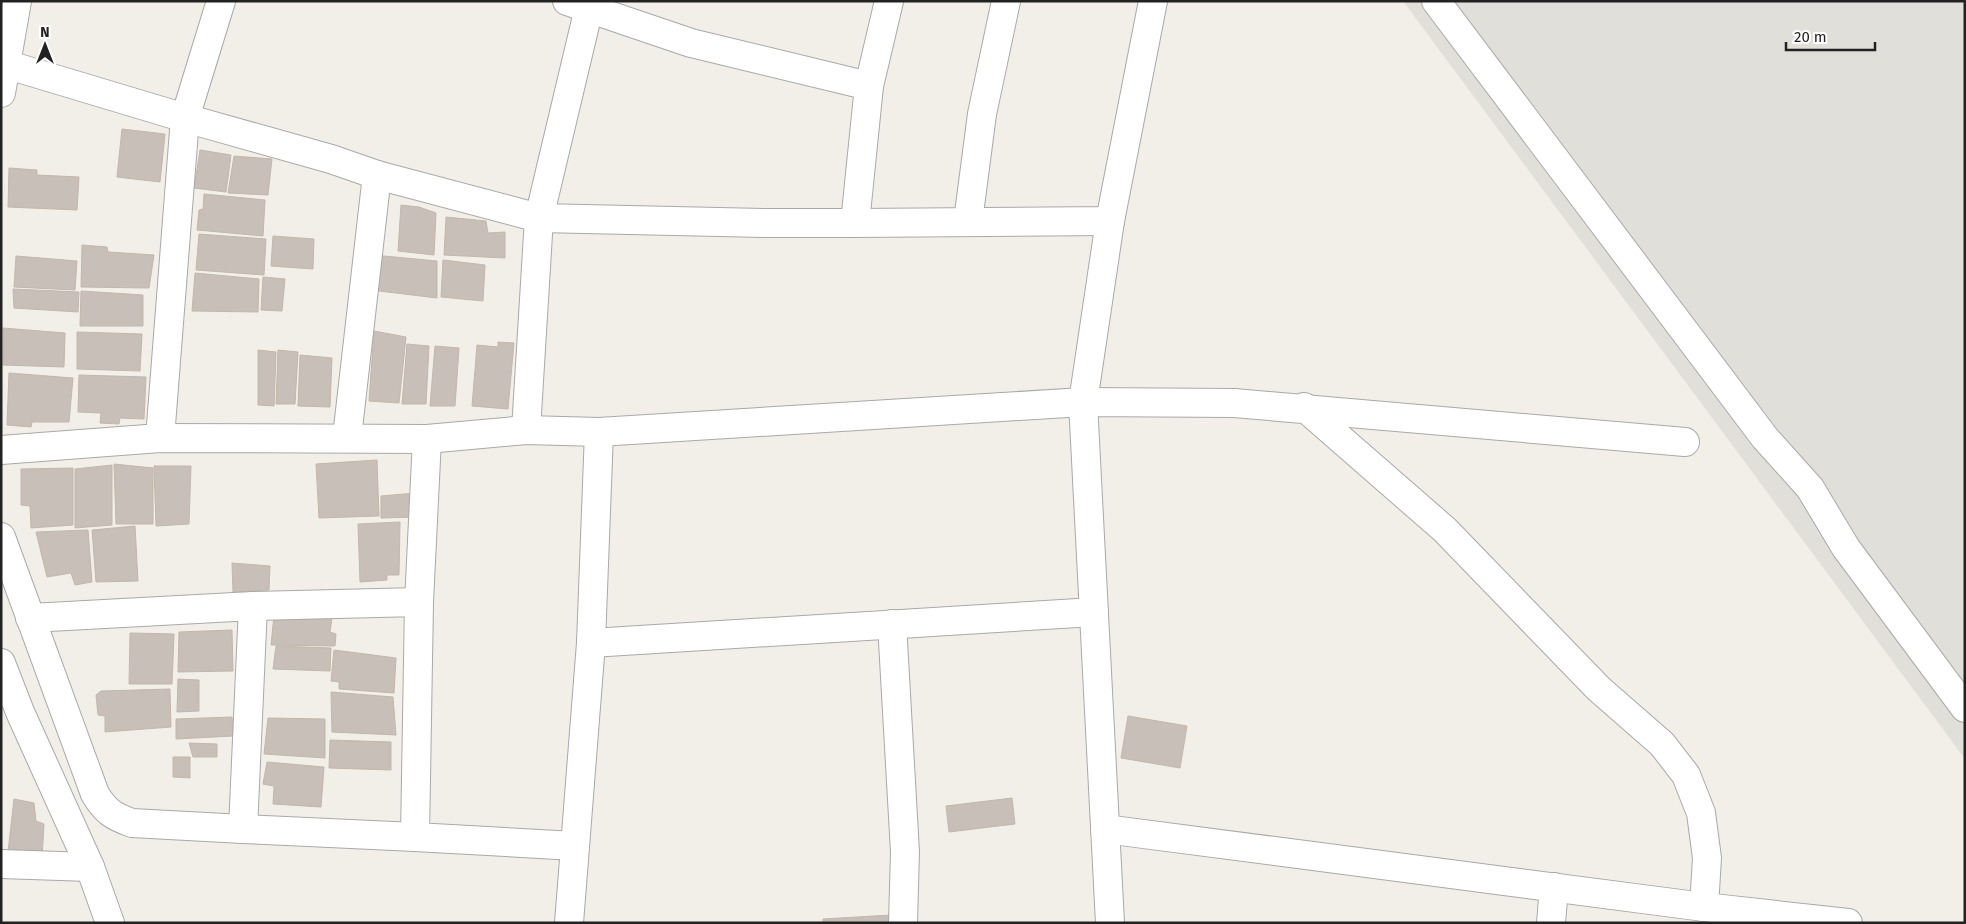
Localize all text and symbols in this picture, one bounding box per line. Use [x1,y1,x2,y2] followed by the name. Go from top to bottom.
[20,20,70,70] north arrow
[1786,20,1875,52] scale bar
[40,24,50,41] text: N
[1794,28,1827,46] text: 20 m

